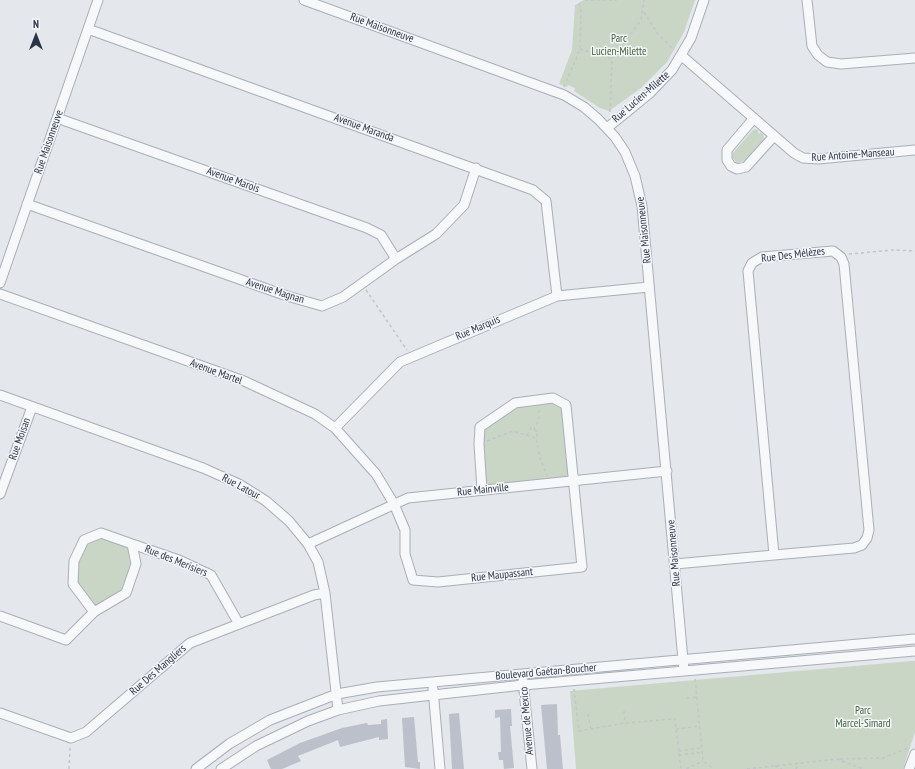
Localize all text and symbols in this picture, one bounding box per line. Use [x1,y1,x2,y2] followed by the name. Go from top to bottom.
[348,10,416,46] street label: Rue Maisonneuve
[16,16,56,56] north arrow
[33,17,39,31] text: N
[591,32,647,58] park label: Parc Lucien-Milette
[610,68,672,126] street label: Rue Lucien-Milette
[32,108,66,176] street label: Rue Maisonneuve
[332,111,396,145] street label: Avenue Maranda
[811,146,895,164] street label: Rue Antoine-Manseau
[205,164,261,196] street label: Avenue Marois
[634,196,654,264] street label: Rue Maisonneuve
[760,245,826,265] street label: Rue Des Mélèzes
[244,275,306,307] street label: Avenue Magnan
[454,313,502,343] street label: Rue Marquis
[188,356,244,388] street label: Avenue Martel
[6,416,34,462] street label: Rue Moisan
[220,471,262,503] street label: Rue Latour
[457,481,509,499] street label: Rue Mainville
[665,519,683,587] street label: Rue Maisonneuve
[143,542,209,580] street label: Rue des Merisiers
[470,565,534,585] street label: Rue Maupassant
[127,642,189,698] street label: Rue Des Mangliers
[495,661,597,683] street label: Boulevard Gaétan-Boucher
[517,686,537,756] street label: Avenue de Mexico
[836,704,890,730] park label: Parc Marcel-Simard

